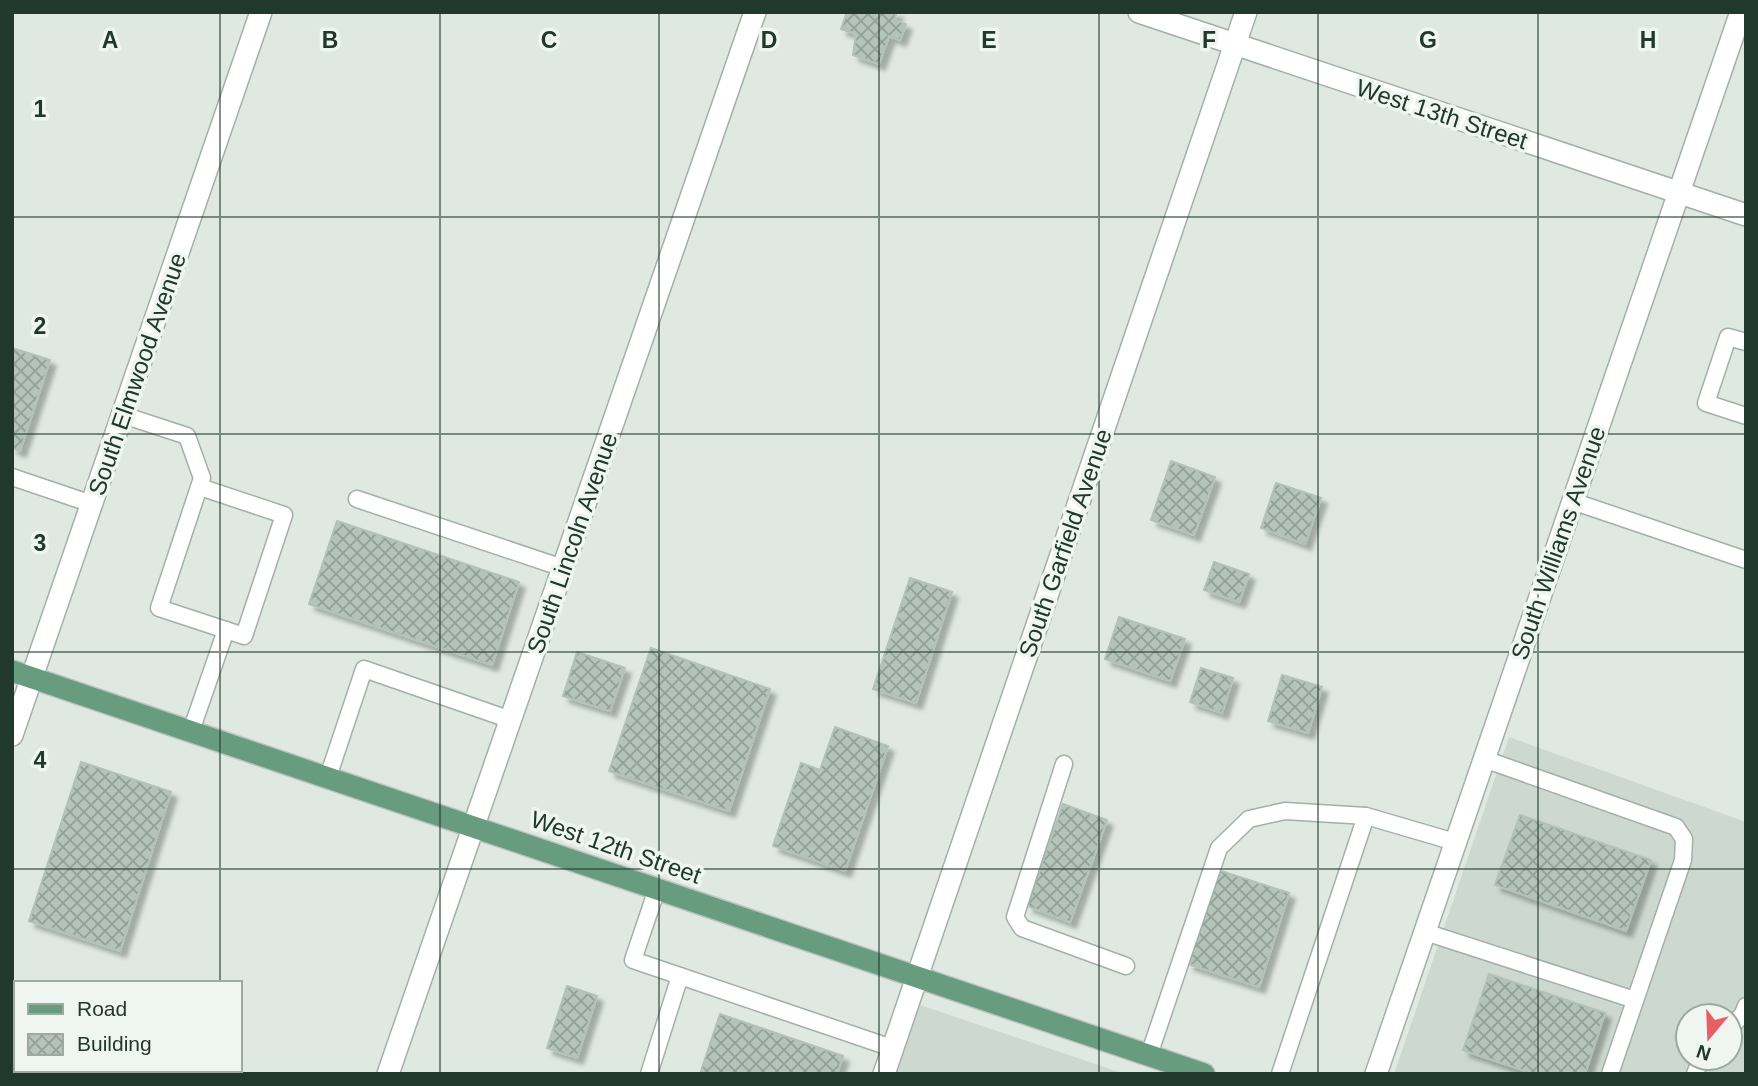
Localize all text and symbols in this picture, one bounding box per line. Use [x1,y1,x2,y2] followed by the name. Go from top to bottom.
[102,27,118,53] text: A
[322,27,338,53] text: B
[541,27,557,53] text: C
[761,27,777,53] text: D
[981,27,997,53] text: E
[1202,27,1216,53] text: F
[1419,27,1437,53] text: G
[1640,27,1656,53] text: H
[1353,74,1531,154] street label: West 13th Street
[34,96,47,122] text: 1
[83,249,191,499] street label: South Elmwood Avenue
[34,313,46,339] text: 2
[1505,423,1611,663] street label: South Williams Avenue
[1013,425,1117,661] street label: South Garfield Avenue
[522,429,622,657] street label: South Lincoln Avenue
[34,530,46,556] text: 3
[34,747,47,773] text: 4
[527,805,705,889] street label: West 12th Street
[14,981,242,1072] legend
[77,997,127,1020] text: Road
[1674,1002,1744,1072] north arrow
[77,1032,152,1055] text: Building
[1694,1040,1714,1065] text: N

